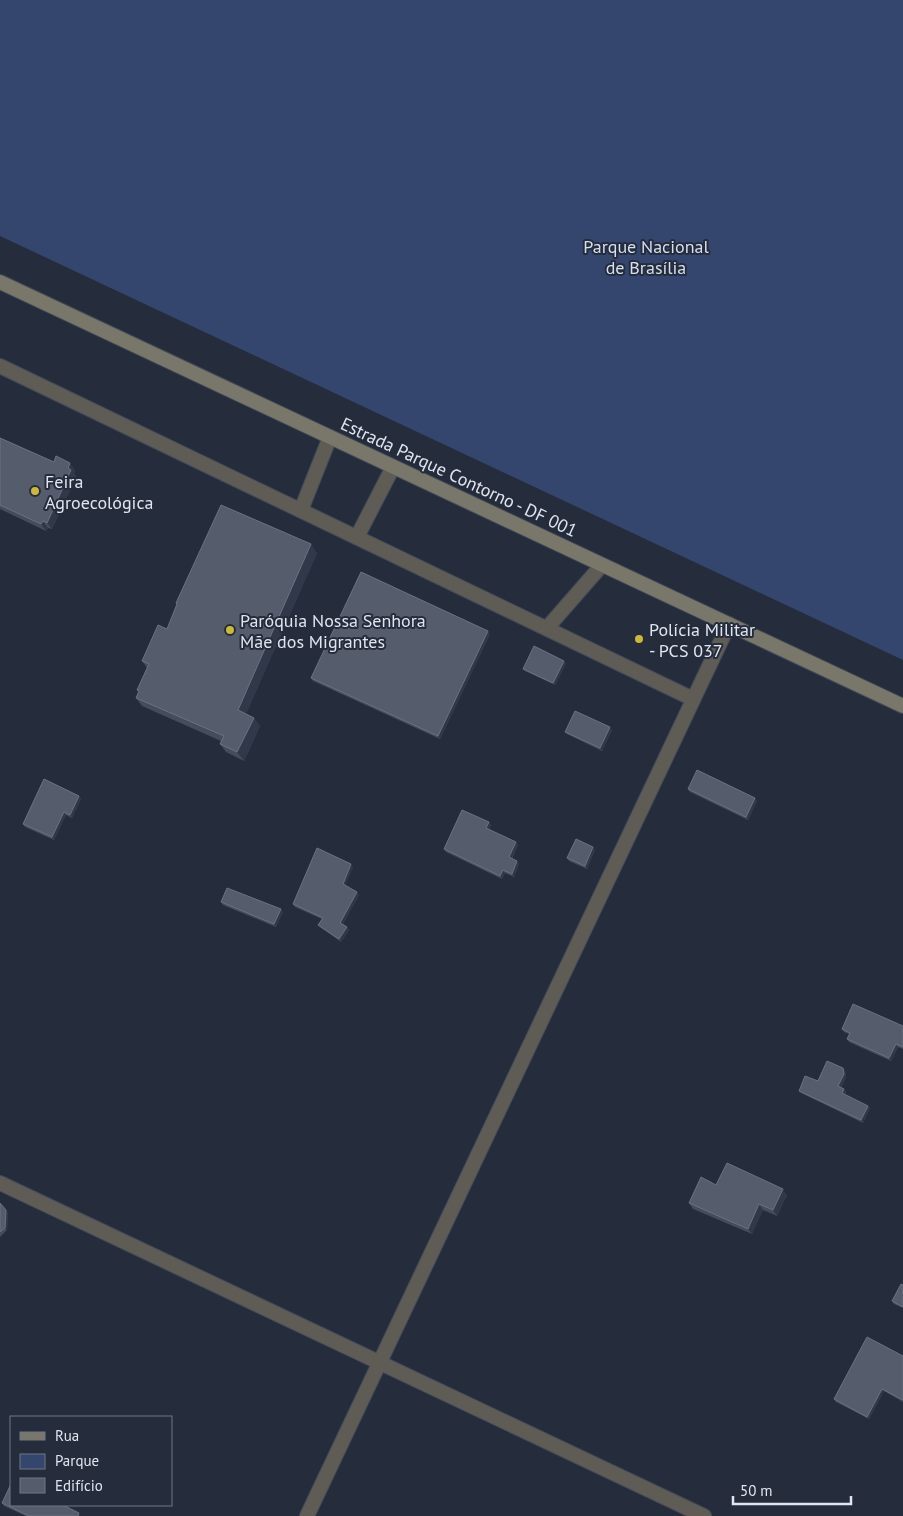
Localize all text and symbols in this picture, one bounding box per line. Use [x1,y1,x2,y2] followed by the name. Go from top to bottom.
[583,235,709,279] park label: Parque Nacional de Brasília
[337,412,581,542] street label: Estrada Parque Contorno - DF 001
[45,470,153,514] place label: Feira Agroecológica
[29,485,41,497] marker: Feira Agroecológica
[240,609,426,653] place label: Paróquia Nossa Senhora Mãe dos Migrantes
[649,618,755,662] place label: Polícia Militar - PCS 037
[224,624,236,636] marker: Paróquia Nossa Senhora Mãe dos Migrantes
[633,633,645,645] marker: Polícia Militar - PCS 037
[10,1416,172,1506] legend
[55,1426,79,1445] text: Rua
[55,1451,99,1470] text: Parque
[733,1474,850,1506] scale bar
[55,1476,103,1495] text: Edifício
[740,1481,773,1500] text: 50 m

